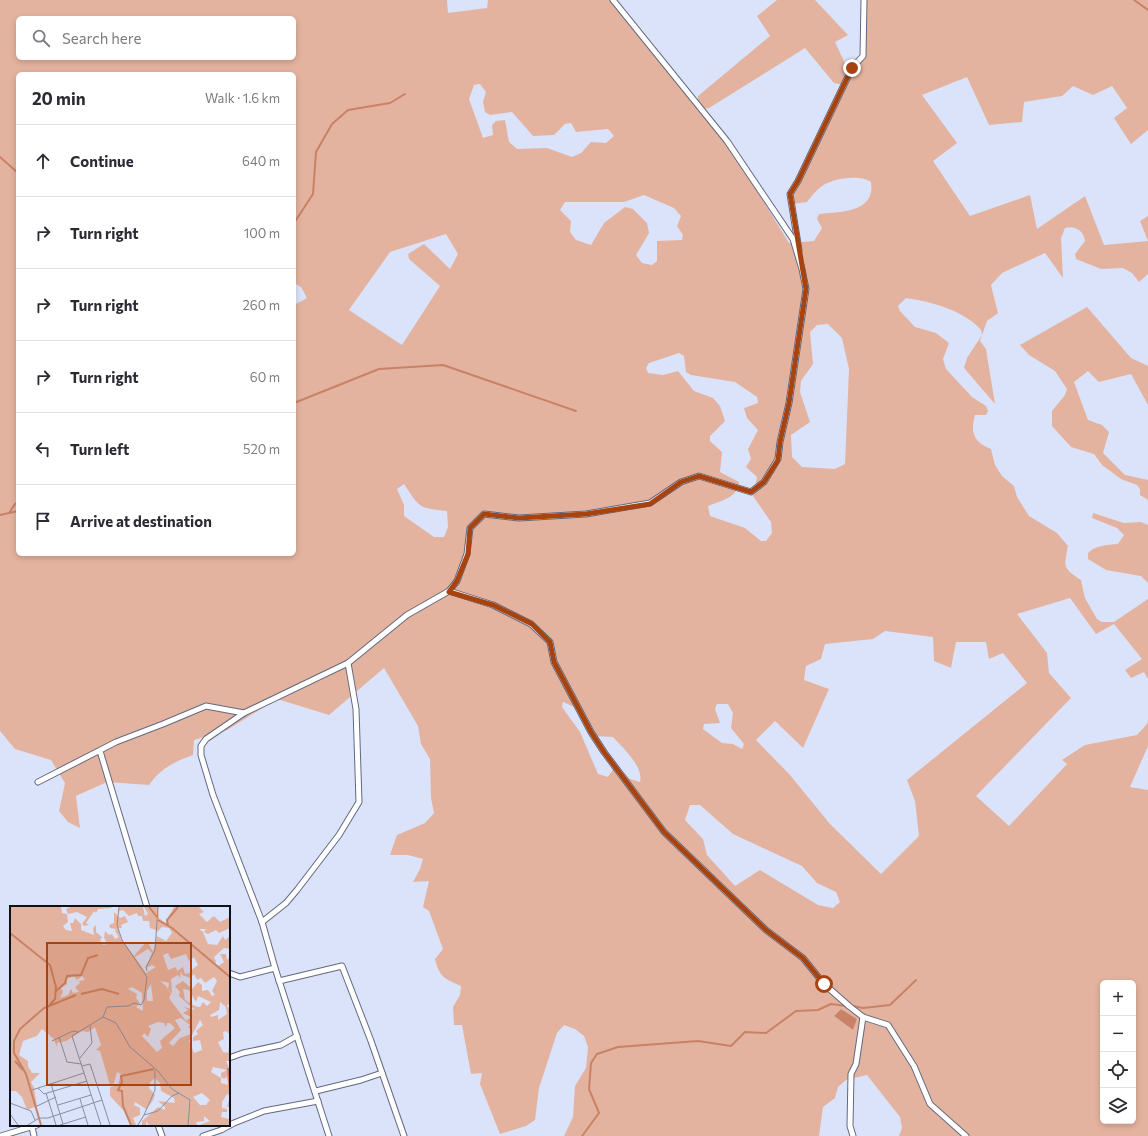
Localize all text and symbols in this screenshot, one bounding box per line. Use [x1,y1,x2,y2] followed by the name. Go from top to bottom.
[16,16,296,60] search box
[30,27,52,49] icon: search
[62,29,141,47] text: Search here
[843,59,861,77] route end
[32,88,86,109] text: 20 min
[205,90,280,106] text: Walk · 1.6 km
[32,150,54,172] icon: ahead
[70,152,134,170] text: Continue
[242,153,280,169] text: 640 m
[32,222,54,244] icon: right
[70,224,139,242] text: Turn right
[244,225,280,241] text: 100 m
[32,294,54,316] icon: right
[70,296,139,314] text: Turn right
[243,297,280,313] text: 260 m
[32,366,54,388] icon: right
[70,368,139,386] text: Turn right
[250,369,280,385] text: 60 m
[32,438,54,460] icon: left
[70,440,129,458] text: Turn left
[243,441,280,457] text: 520 m
[32,510,54,532] icon: arrive
[70,512,212,530] text: Arrive at destination
[10,906,230,1126] inset map
[815,975,833,993] route start
[1100,980,1136,1124] map controls
[1100,980,1136,1016] button: +
[1100,1016,1136,1052] button: −
[1100,1052,1136,1088] button: locate
[1100,1088,1136,1124] button: layers

